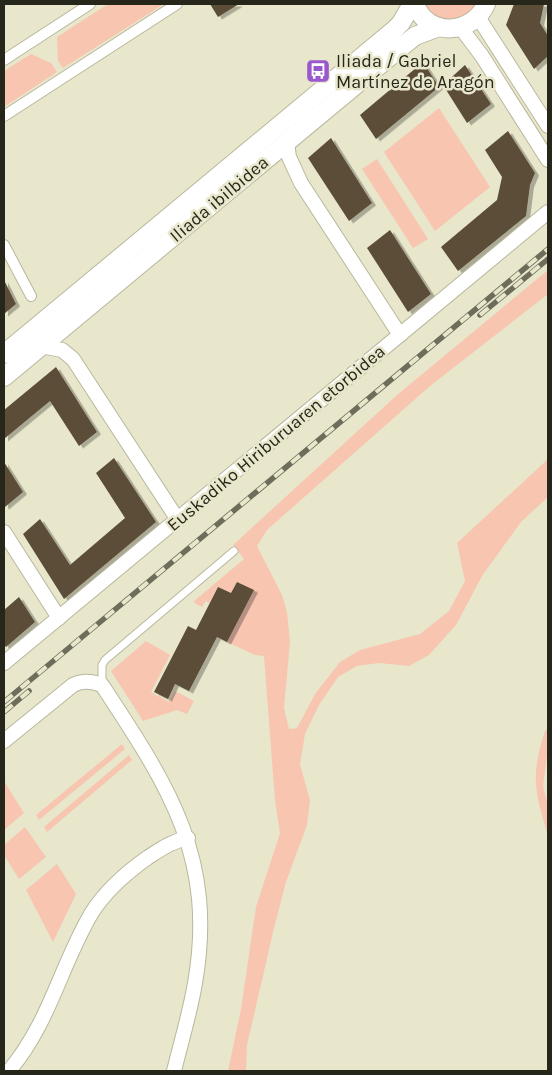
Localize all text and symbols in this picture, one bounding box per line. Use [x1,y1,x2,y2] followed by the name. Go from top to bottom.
[336,50,495,93] place label: Iliada / Gabriel Martínez de Aragón
[305,58,331,84] bus stop icon: Iliada / Gabriel Martínez de Aragón
[165,151,273,247] street label: Iliada ibilbidea
[162,340,390,536] street label: Euskadiko Hiriburuaren etorbidea

